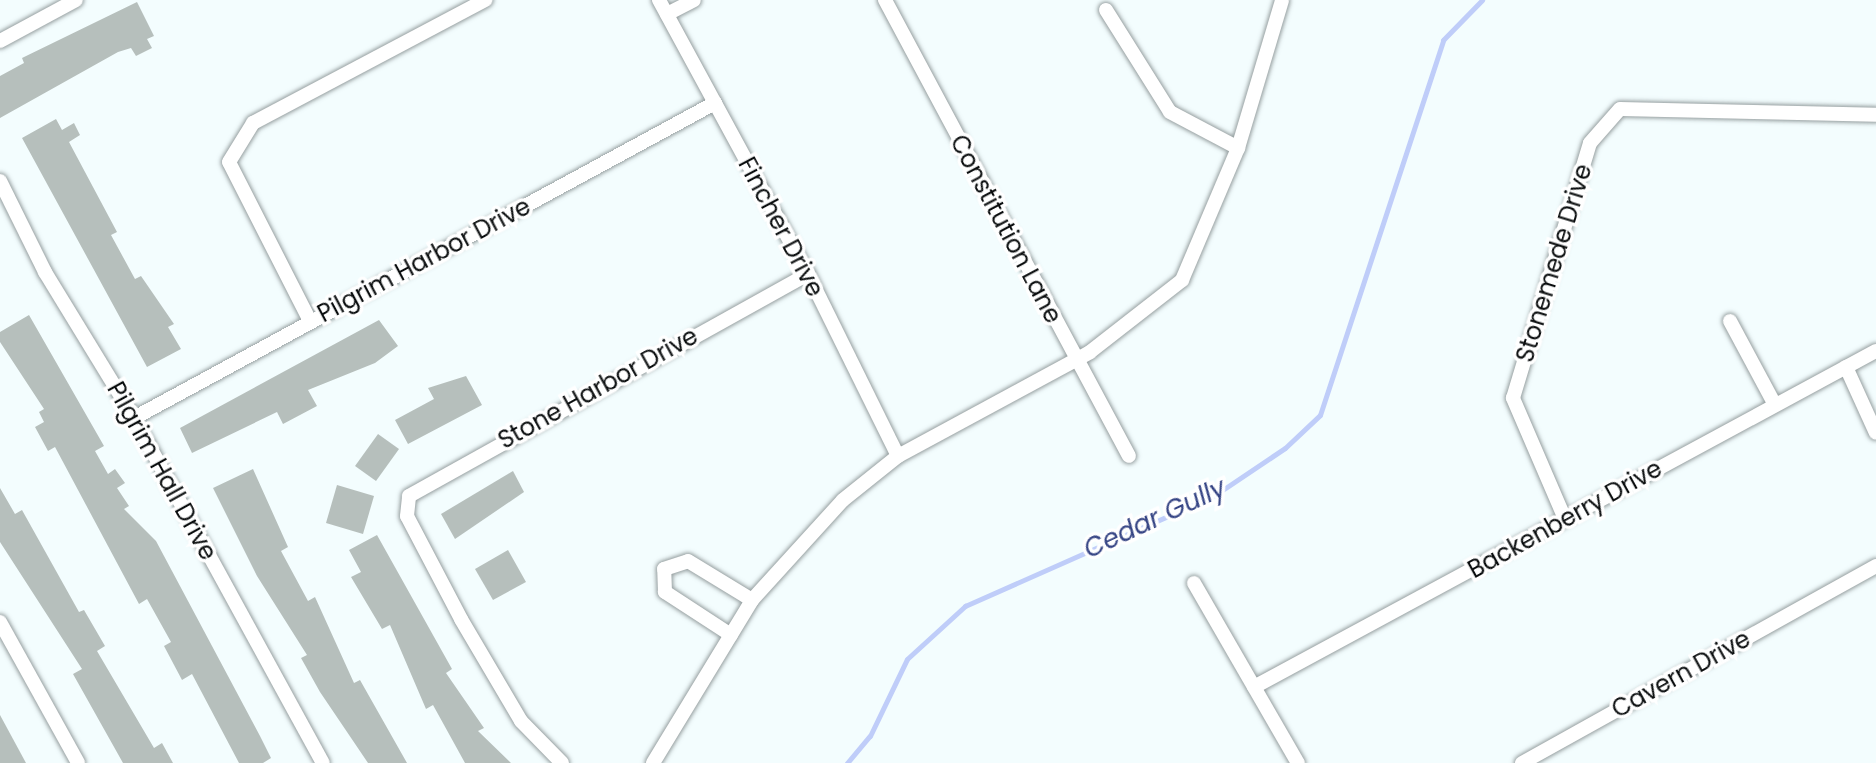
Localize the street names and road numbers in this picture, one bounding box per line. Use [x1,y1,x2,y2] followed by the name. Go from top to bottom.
[944,130,1068,328] street label: Constitution Lane
[732,152,830,302] street label: Fincher Drive
[1510,160,1598,366] street label: Stonemede Drive
[313,192,535,328] street label: Pilgrim Harbor Drive
[493,321,703,455] street label: Stone Harbor Drive
[101,377,223,565] street label: Pilgrim Hall Drive
[1463,454,1667,584] street label: Backenberry Drive
[1607,624,1755,724] street label: Cavern Drive

